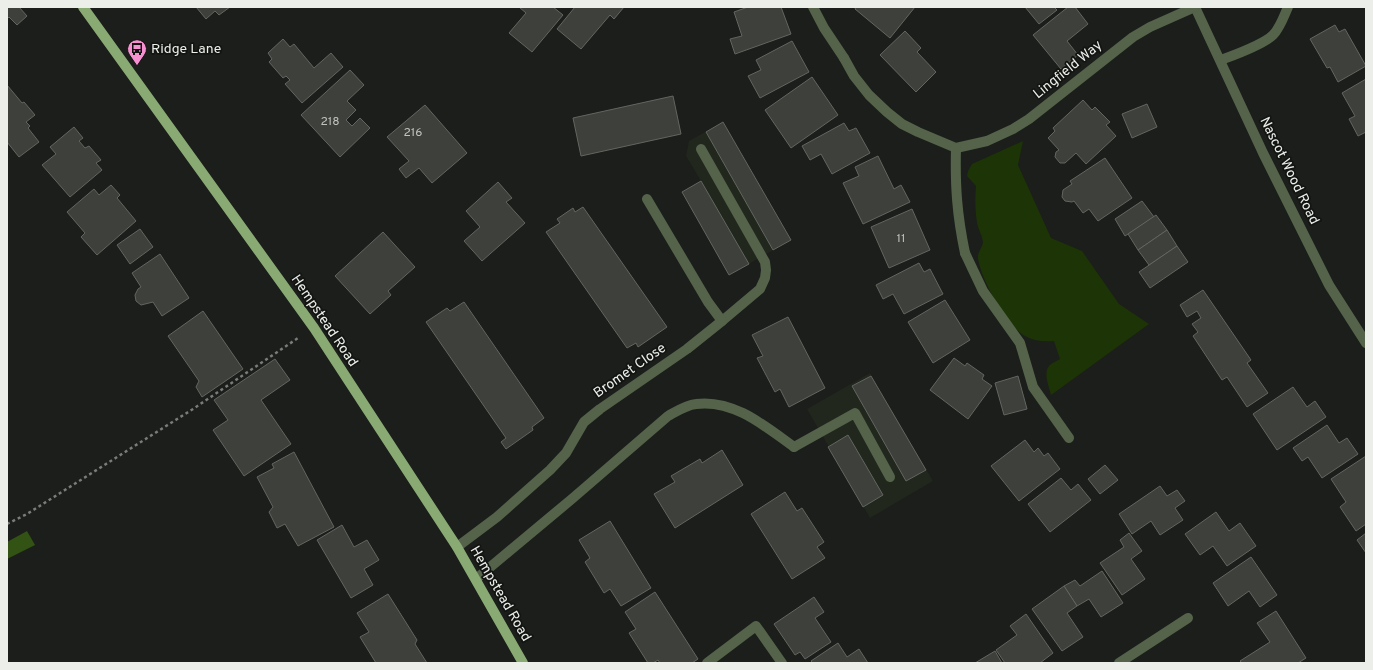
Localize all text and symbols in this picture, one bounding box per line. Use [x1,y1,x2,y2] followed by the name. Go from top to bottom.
[1030,37,1106,103] street label: Lingfield Way
[126,38,148,66] bus stop icon: Ridge Lane
[151,41,221,58] place label: Ridge Lane
[320,114,340,130] house number: 218
[1256,114,1322,228] street label: Nascot Wood Road
[404,125,422,141] house number: 216
[897,231,905,247] house number: 11
[287,272,361,370] street label: Hempstead Road
[591,340,669,402] street label: Bromet Close
[466,543,534,645] street label: Hempstead Road

